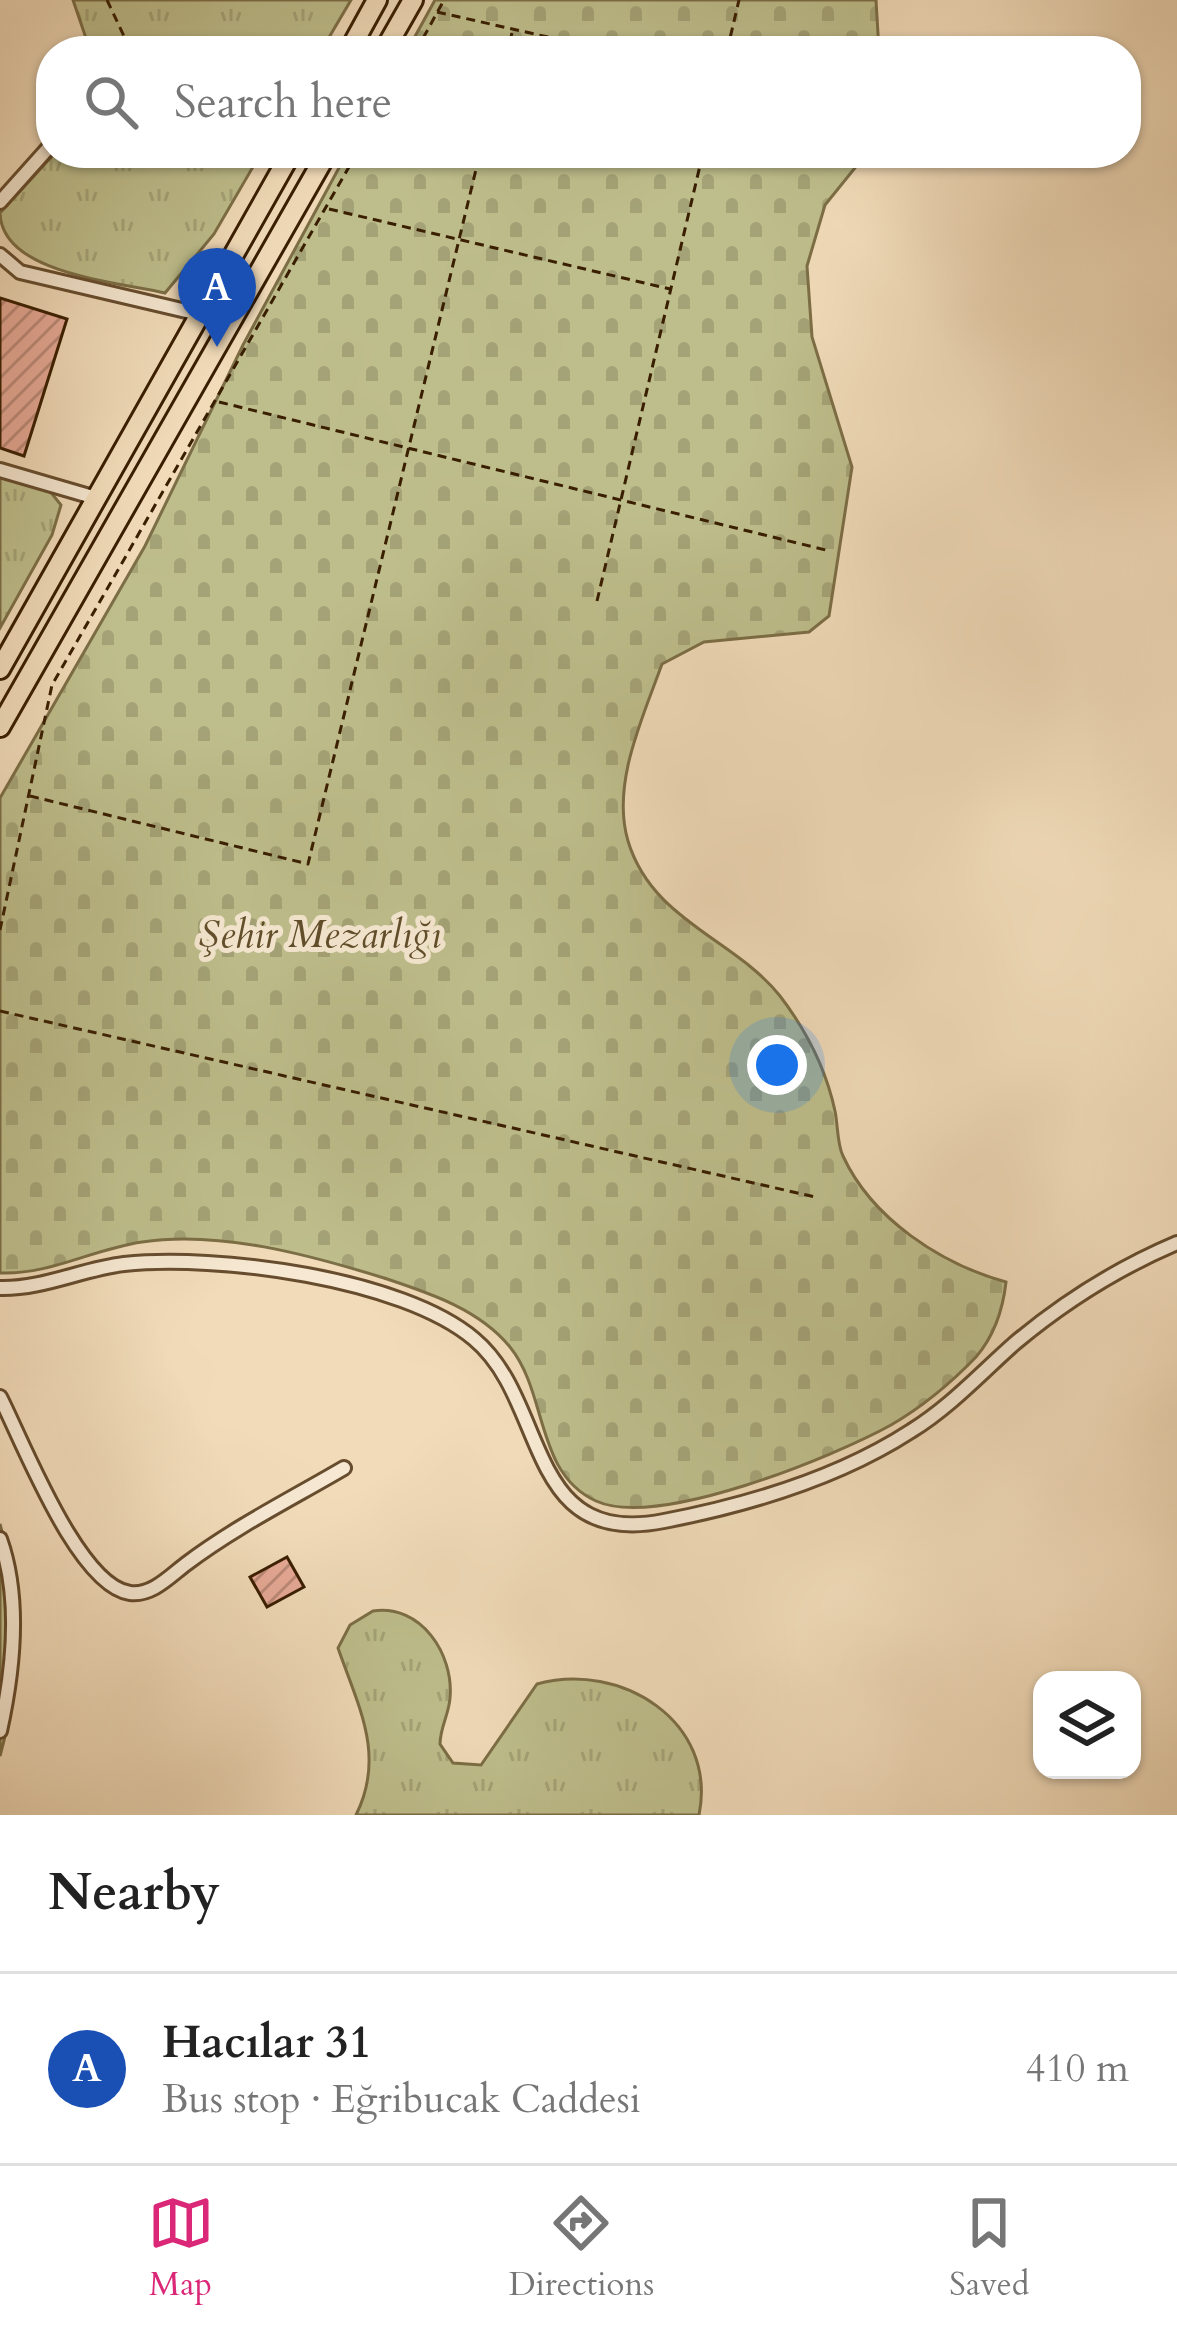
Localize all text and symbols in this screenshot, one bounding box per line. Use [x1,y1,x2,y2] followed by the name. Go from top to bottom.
[36,36,1141,168] search box
[78,69,144,135] icon: search
[174,72,392,133] text: Search here
[178,248,256,347] pin: A
[199,908,441,961] park label: Şehir Mezarlığı
[747,1035,807,1095] your location
[1033,1671,1141,1779] map controls
[1033,1671,1141,1779] button: layers
[48,1858,220,1928] text: Nearby
[162,2012,372,2073] text: Hacılar 31
[72,2042,102,2095] text: A
[1026,2042,1129,2095] text: 410 m
[162,2073,641,2126] text: Bus stop · Eğribucak Caddesi
[148,2190,214,2307] tab: Map
[509,2190,654,2307] tab: Directions
[949,2190,1029,2307] tab: Saved

